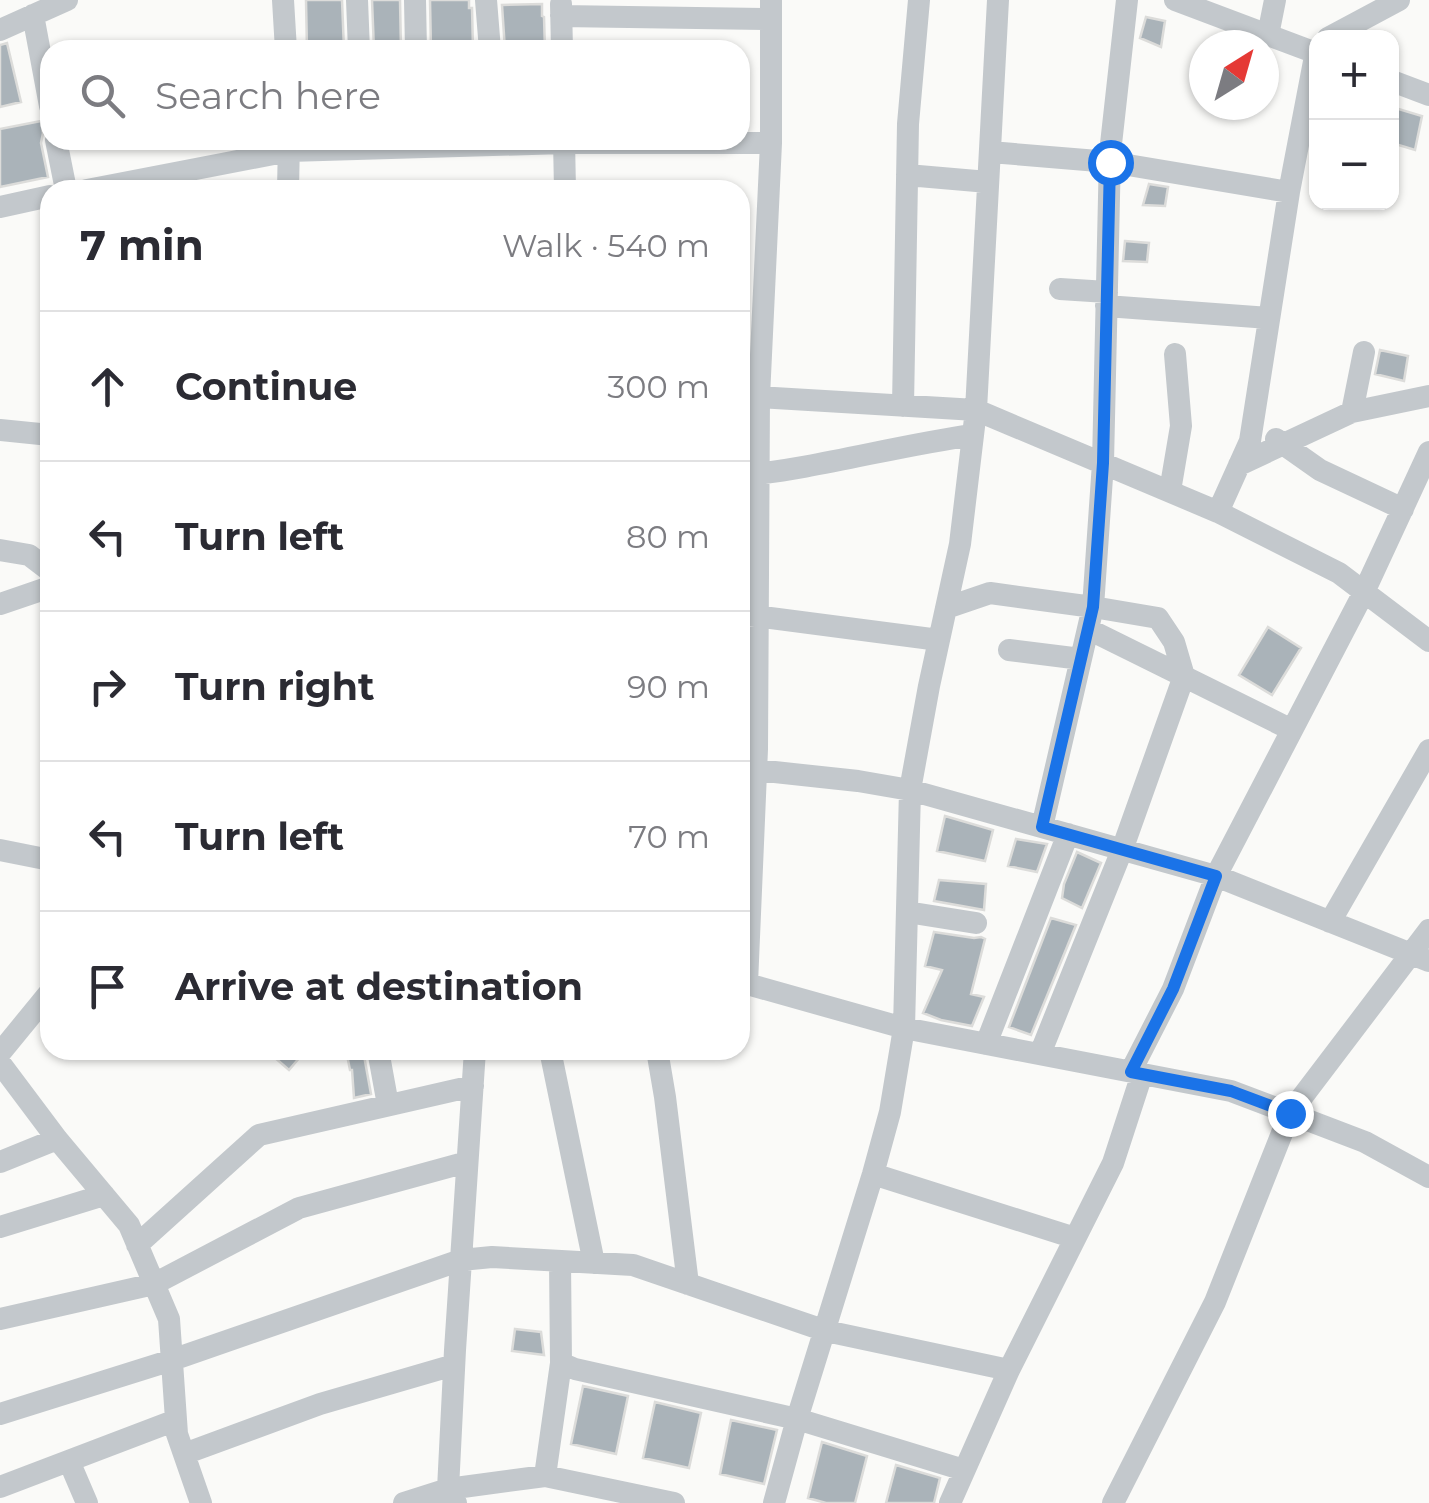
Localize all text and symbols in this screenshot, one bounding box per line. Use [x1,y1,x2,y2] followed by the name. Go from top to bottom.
[1189,30,1279,120] north arrow
[1309,30,1399,210] map controls
[1309,30,1399,120] button: +
[40,40,750,150] search box
[75,68,130,123] icon: search
[155,72,381,119] text: Search here
[1309,120,1399,210] button: −
[1088,140,1134,186] route start
[80,219,204,271] text: 7 min
[502,226,710,265] text: Walk · 540 m
[80,359,135,414] icon: ahead
[175,363,357,410] text: Continue
[607,367,710,406] text: 300 m
[80,509,135,564] icon: left
[175,513,344,560] text: Turn left
[626,517,710,556] text: 80 m
[80,659,135,714] icon: right
[175,663,374,710] text: Turn right
[627,667,710,706] text: 90 m
[80,809,135,864] icon: left
[175,813,344,860] text: Turn left
[628,817,710,856] text: 70 m
[80,959,135,1014] icon: arrive
[175,963,583,1010] text: Arrive at destination
[1268,1091,1314,1137] route end

